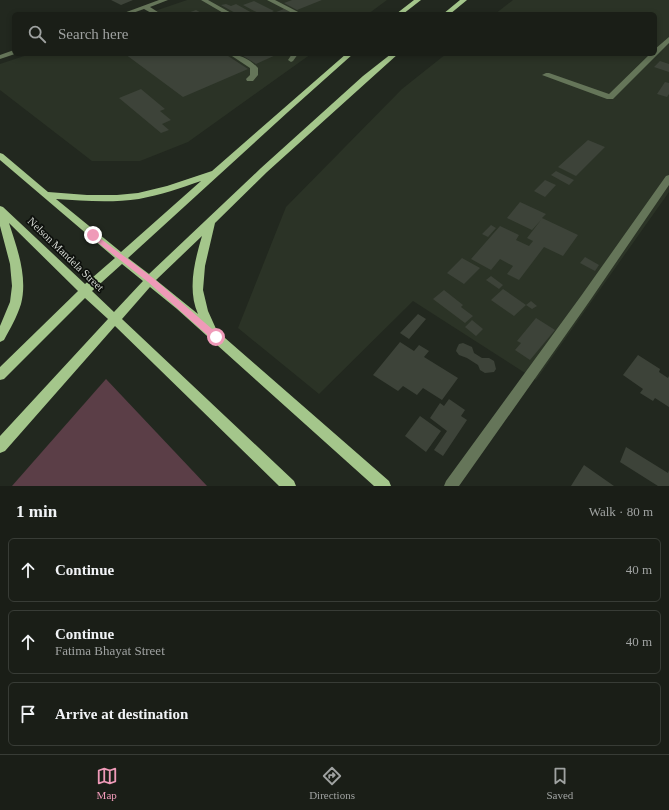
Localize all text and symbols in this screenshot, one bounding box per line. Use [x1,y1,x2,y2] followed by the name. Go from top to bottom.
[12,12,657,56] search box
[26,23,48,45] icon: search
[58,26,128,42] text: Search here
[26,215,106,293] street label: Nelson Mandela Street
[84,226,102,244] route end
[207,328,225,346] route start
[16,502,57,521] text: 1 min
[589,504,653,519] text: Walk · 80 m
[17,559,39,581] icon: ahead
[55,562,114,578] text: Continue
[626,562,652,577] text: 40 m
[55,626,114,642] text: Continue
[17,631,39,653] icon: ahead
[626,634,652,649] text: 40 m
[55,643,165,658] text: Fatima Bhayat Street
[17,703,39,725] icon: arrive
[55,706,188,722] text: Arrive at destination
[96,765,118,801] tab: Map
[309,765,355,801] tab: Directions
[546,765,573,801] tab: Saved

